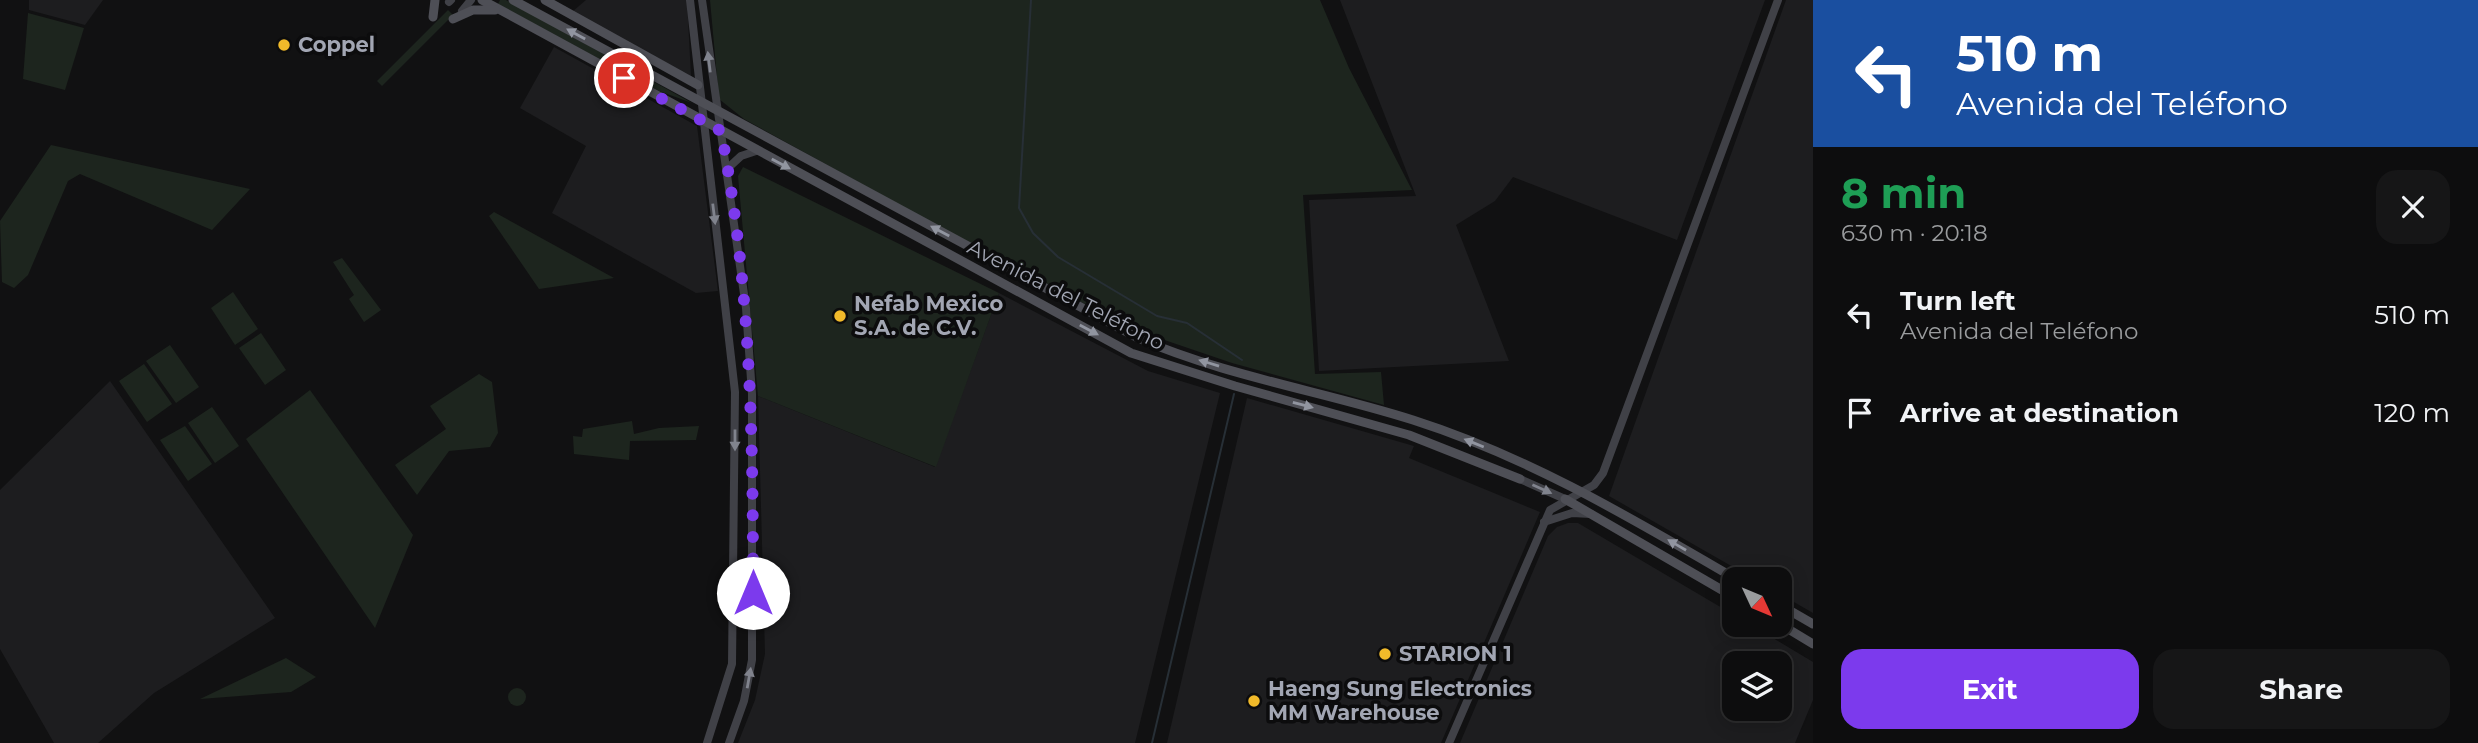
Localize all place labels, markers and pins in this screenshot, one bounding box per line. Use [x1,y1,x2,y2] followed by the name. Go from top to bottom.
[298,32,375,57] place label: Coppel
[276,37,292,53] marker: Coppel
[594,48,654,108] pin
[854,291,1004,340] place label: Nefab Mexico S.A. de C.V.
[832,308,848,324] marker: Nefab Mexico S.A. de C.V.
[1399,641,1512,666] place label: STARION 1
[1377,646,1393,662] marker: STARION 1
[1268,676,1532,725] place label: Haeng Sung Electronics MM Warehouse
[1246,693,1262,709] marker: Haeng Sung Electronics MM Warehouse

